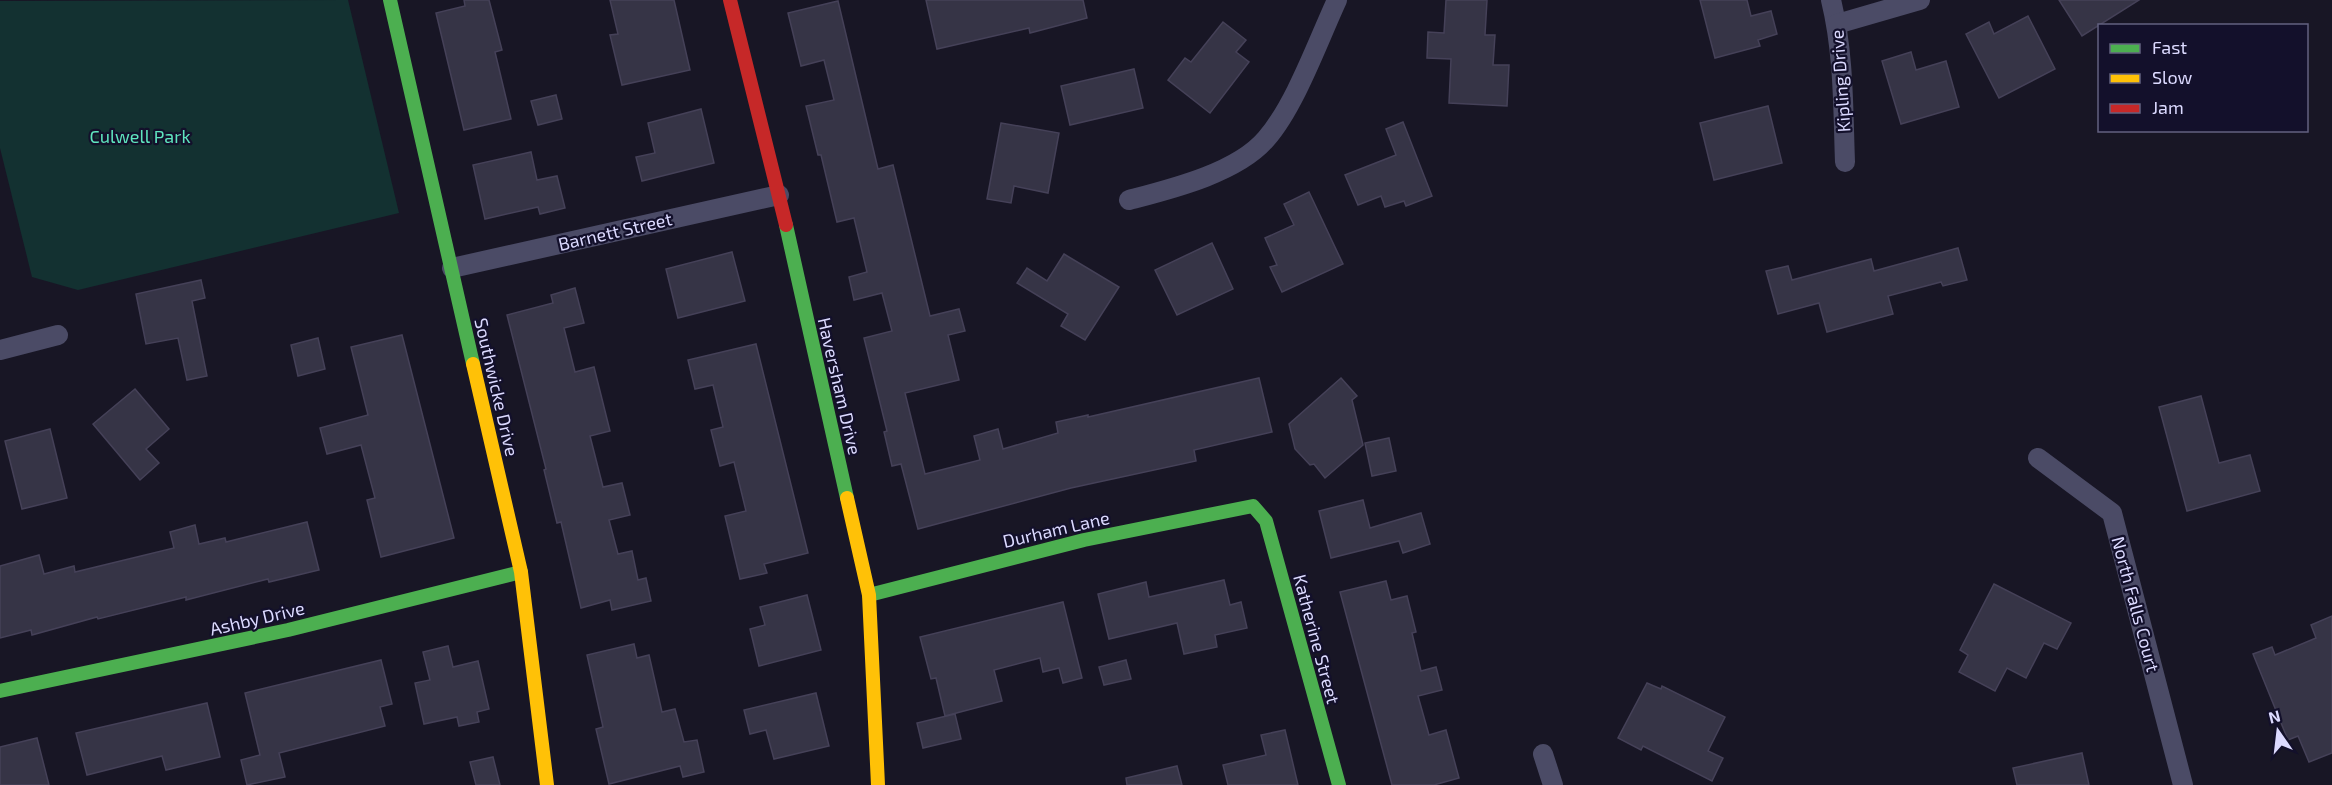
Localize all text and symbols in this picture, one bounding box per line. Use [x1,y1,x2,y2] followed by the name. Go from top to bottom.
[2098,24,2308,132] legend
[1825,29,1855,133] street label: Kipling Drive
[2152,36,2187,58] text: Fast
[2152,66,2193,88] text: Slow
[2152,96,2184,118] text: Jam
[89,125,191,147] park label: Culwell Park
[556,207,674,255] street label: Barnett Street
[814,315,866,457] street label: Haversham Drive
[470,316,524,458] street label: Southwicke Drive
[1001,506,1111,552] street label: Durham Lane
[2107,534,2165,674] street label: North Falls Court
[1289,572,1345,706] street label: Katherine Street
[207,596,307,640] street label: Ashby Drive
[2248,701,2308,761] north arrow
[2266,705,2282,727] text: N

